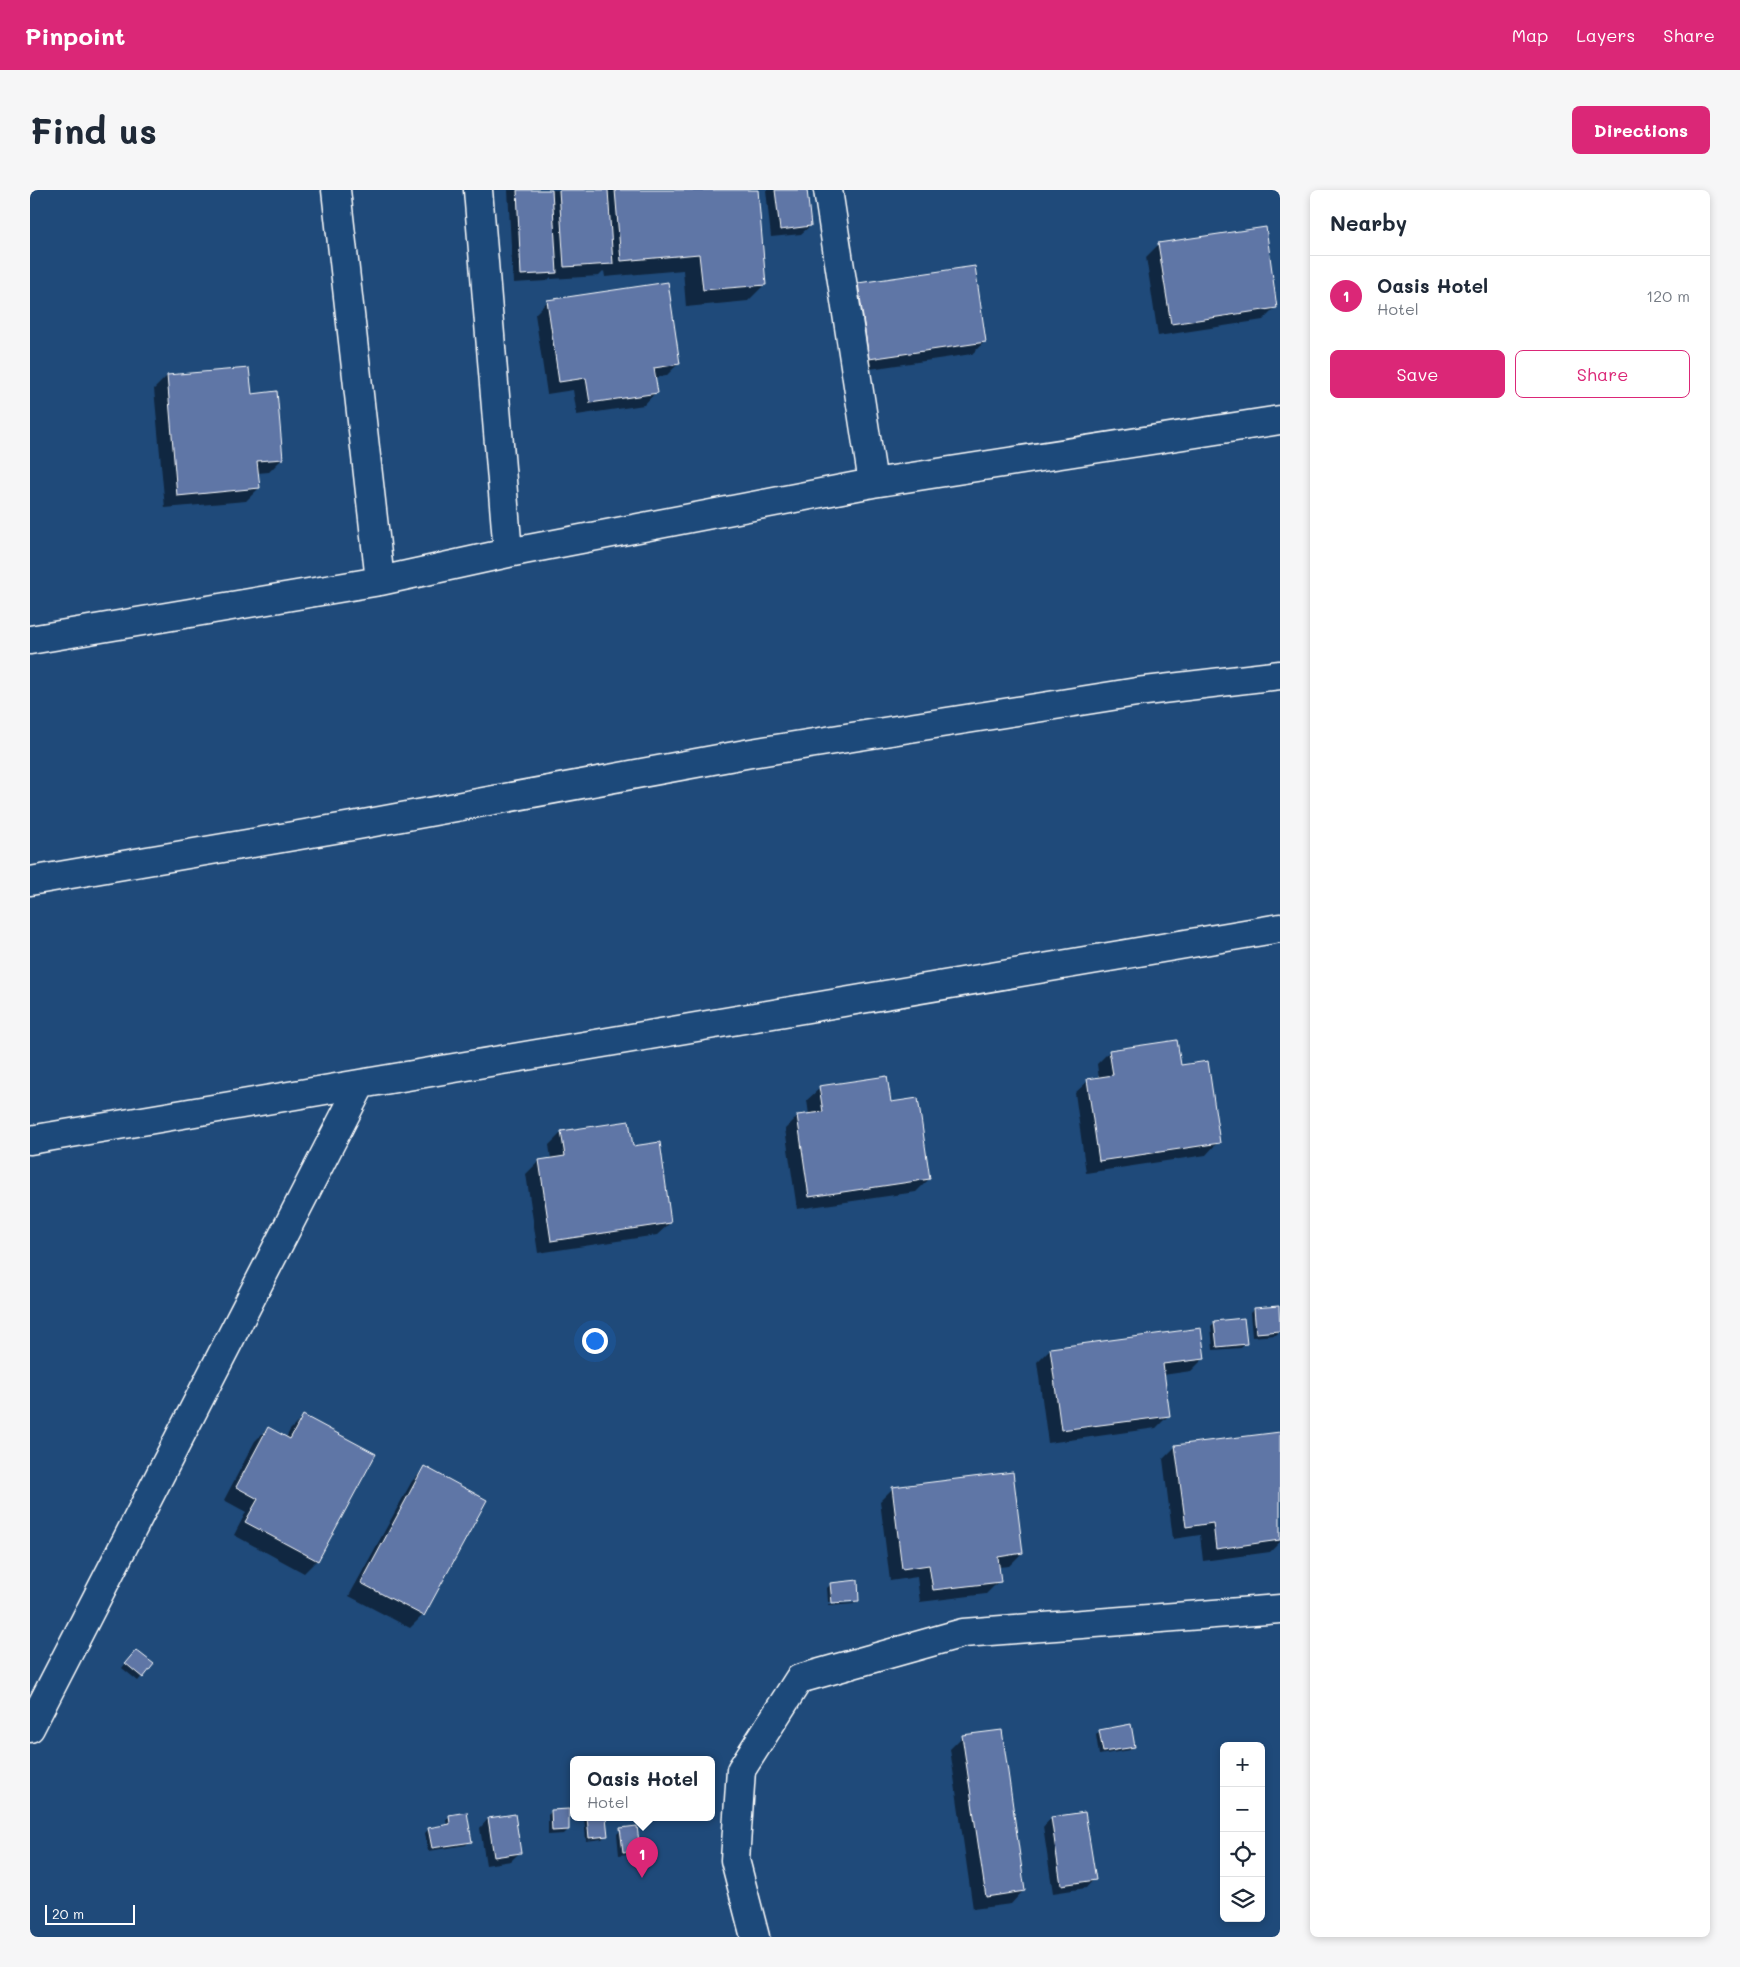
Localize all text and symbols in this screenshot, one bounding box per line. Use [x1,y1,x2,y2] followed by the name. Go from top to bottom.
[25,20,126,51] text: Pinpoint
[1512,23,1548,47] text: Map
[1576,23,1635,47] text: Layers
[1663,23,1715,47] text: Share
[1572,106,1710,154] button: Directions
[30,107,157,153] text: Find us
[1330,209,1407,236] text: Nearby
[1377,273,1488,298] text: Oasis Hotel
[1342,285,1350,306] text: 1
[1646,285,1690,306] text: 120 m
[1377,298,1419,319] text: Hotel
[1330,350,1505,398] button: Save
[1515,350,1690,398] button: Share
[582,1328,608,1354] your location
[1220,1742,1265,1922] map controls
[1220,1742,1265,1787] button: +
[570,1756,715,1821] popup
[587,1766,698,1791] text: Oasis Hotel
[1220,1787,1265,1832] button: −
[587,1791,629,1812] text: Hotel
[1220,1832,1265,1877] button: locate
[626,1837,658,1878] pin: 1
[1220,1877,1265,1922] button: layers
[45,1902,135,1925] scale bar
[52,1904,84,1923] text: 20 m

